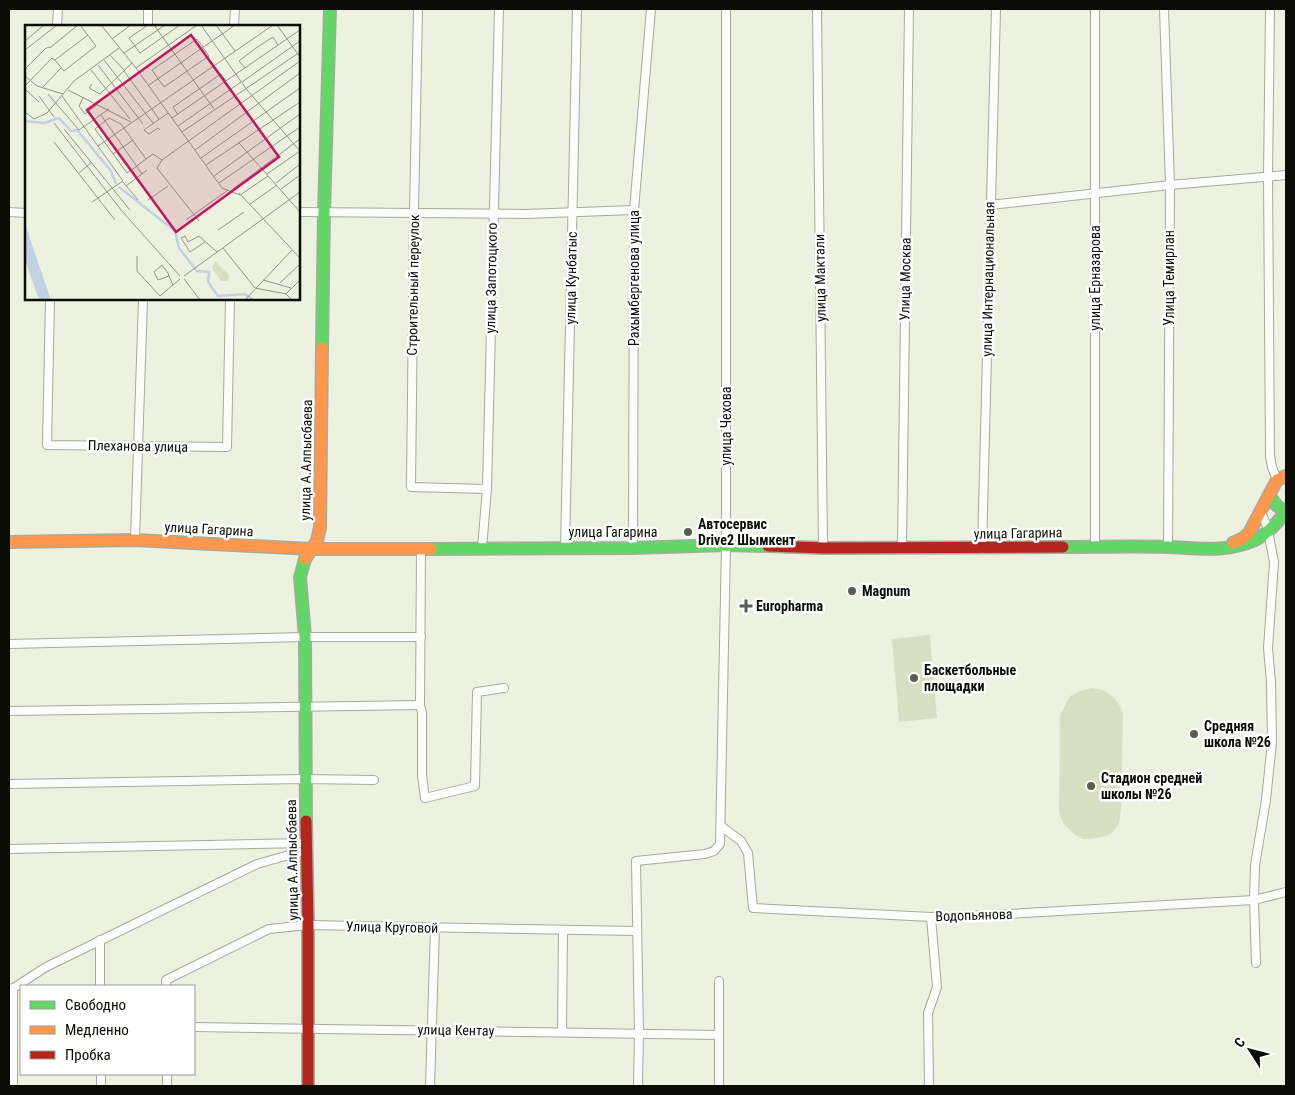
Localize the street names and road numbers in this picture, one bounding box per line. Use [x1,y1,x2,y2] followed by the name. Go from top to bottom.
[979,201,997,357] street label: улица Интернациональная
[626,210,642,346] street label: Рахымбергенова улица
[404,214,422,356] street label: Строительный переулок
[482,222,500,334] street label: улица Запотоцкого
[1087,225,1103,331] street label: улица Ерназарова
[1161,230,1177,326] street label: Улица Темирлан
[562,231,580,325] street label: улица Кунбатыс
[811,234,829,322] street label: улица Мактали
[896,237,914,321] street label: Улица Москва
[718,387,734,465] street label: улица Чехова
[297,399,315,521] street label: улица А.Алпысбаева
[88,437,188,455] street label: Плеханова улица
[164,519,254,539] street label: улица Гагарина
[569,524,657,540] street label: улица Гагарина
[973,524,1063,542] street label: улица Гагарина
[283,799,301,921] street label: улица А.Алпысбаева
[935,906,1013,924] street label: Водопьянова
[346,918,438,936] street label: Улица Круговой
[417,1021,495,1039] street label: улица Кентау

